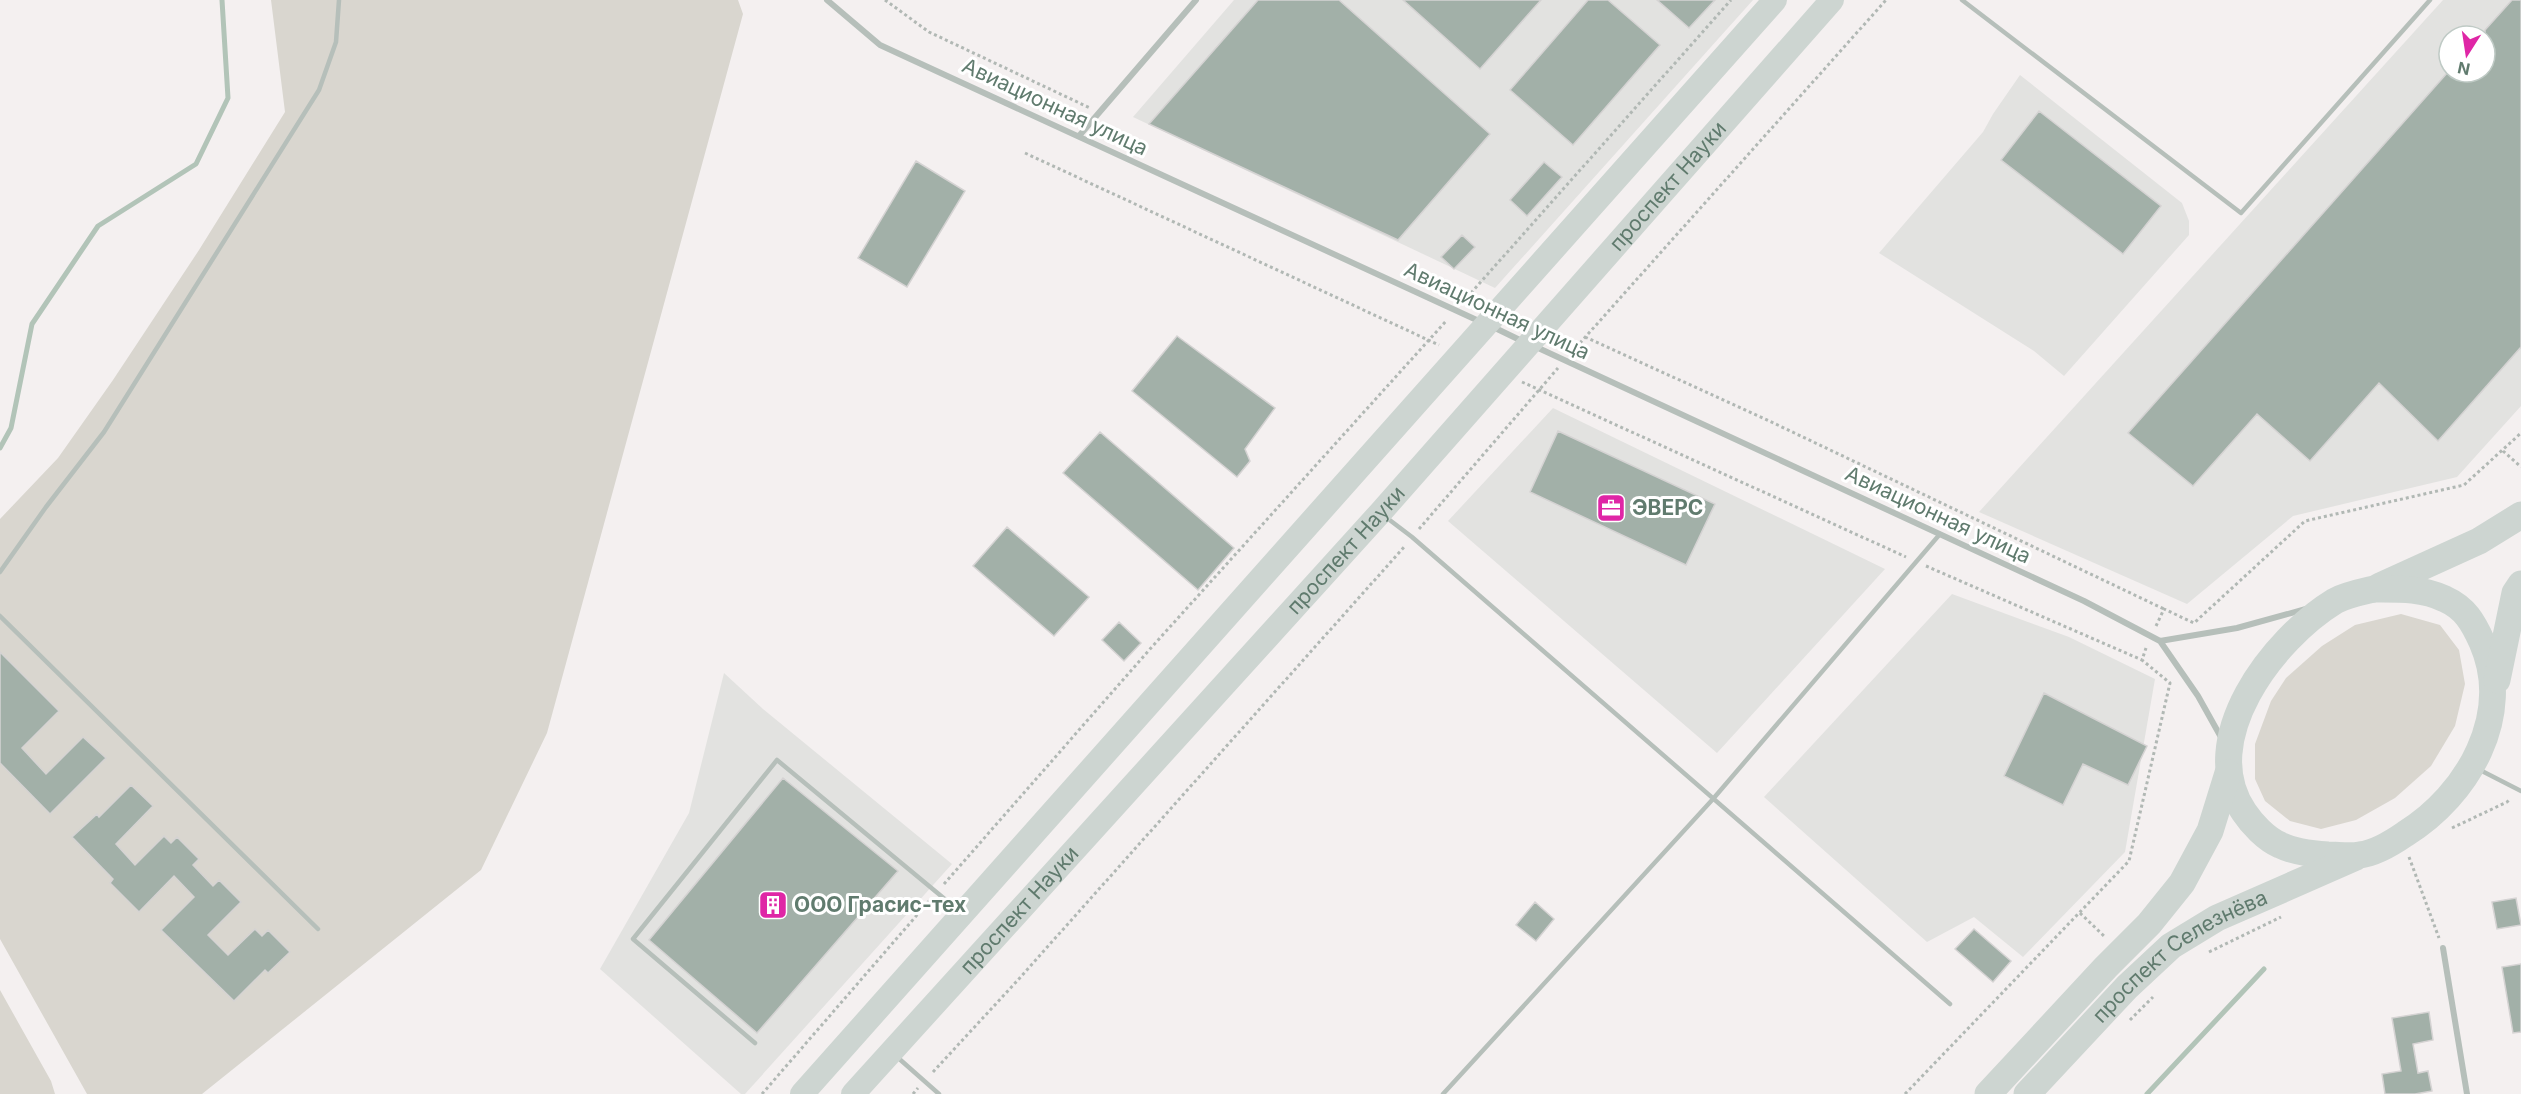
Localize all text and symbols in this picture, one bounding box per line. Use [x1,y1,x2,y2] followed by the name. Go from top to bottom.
[2437,24,2497,84] north arrow
[958,53,1152,161] street label: Авиационная улица
[2456,58,2472,80] text: N
[1604,116,1731,256] street label: проспект Науки
[1400,257,1594,365] street label: Авиационная улица
[1841,461,2035,569] street label: Авиационная улица
[1281,481,1410,619] street label: проспект Науки
[1595,492,1627,524] office icon: ЭВЕРС
[1632,495,1703,520] place label: ЭВЕРС
[955,841,1084,979] street label: проспект Науки
[2087,885,2271,1028] street label: проспект Селезнёва
[757,889,789,921] building icon: ООО Грасис-тех
[794,892,966,917] place label: ООО Грасис-тех

